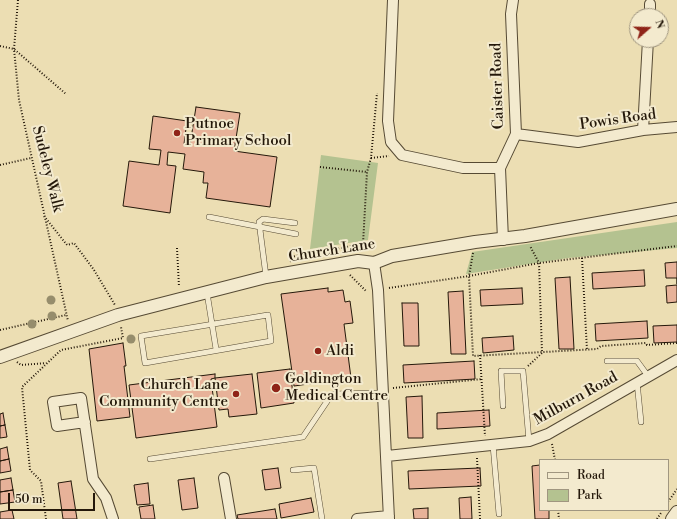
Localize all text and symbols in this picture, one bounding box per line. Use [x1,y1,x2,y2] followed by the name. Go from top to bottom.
[629,8,669,48] north arrow
[651,18,667,31] text: N
[487,42,509,130] street label: Caister Road
[579,106,657,134] street label: Powis Road
[185,115,291,150] place label: Putnoe Primary School
[28,124,66,214] street label: Sudeley Walk
[172,128,182,138] marker: Putnoe Primary School
[287,235,377,267] street label: Church Lane
[326,342,354,360] place label: Aldi
[313,346,323,356] marker: Aldi
[531,369,621,429] street label: Milburn Road
[285,370,388,405] place label: Goldington Medical Centre
[99,376,228,411] place label: Church Lane Community Centre
[270,382,282,394] marker: Goldington Medical Centre
[231,389,241,399] marker: Church Lane Community Centre
[539,459,669,511] legend
[577,468,605,483] text: Road
[10,485,97,511] scale bar
[577,488,602,503] text: Park
[15,492,43,507] text: 50 m

